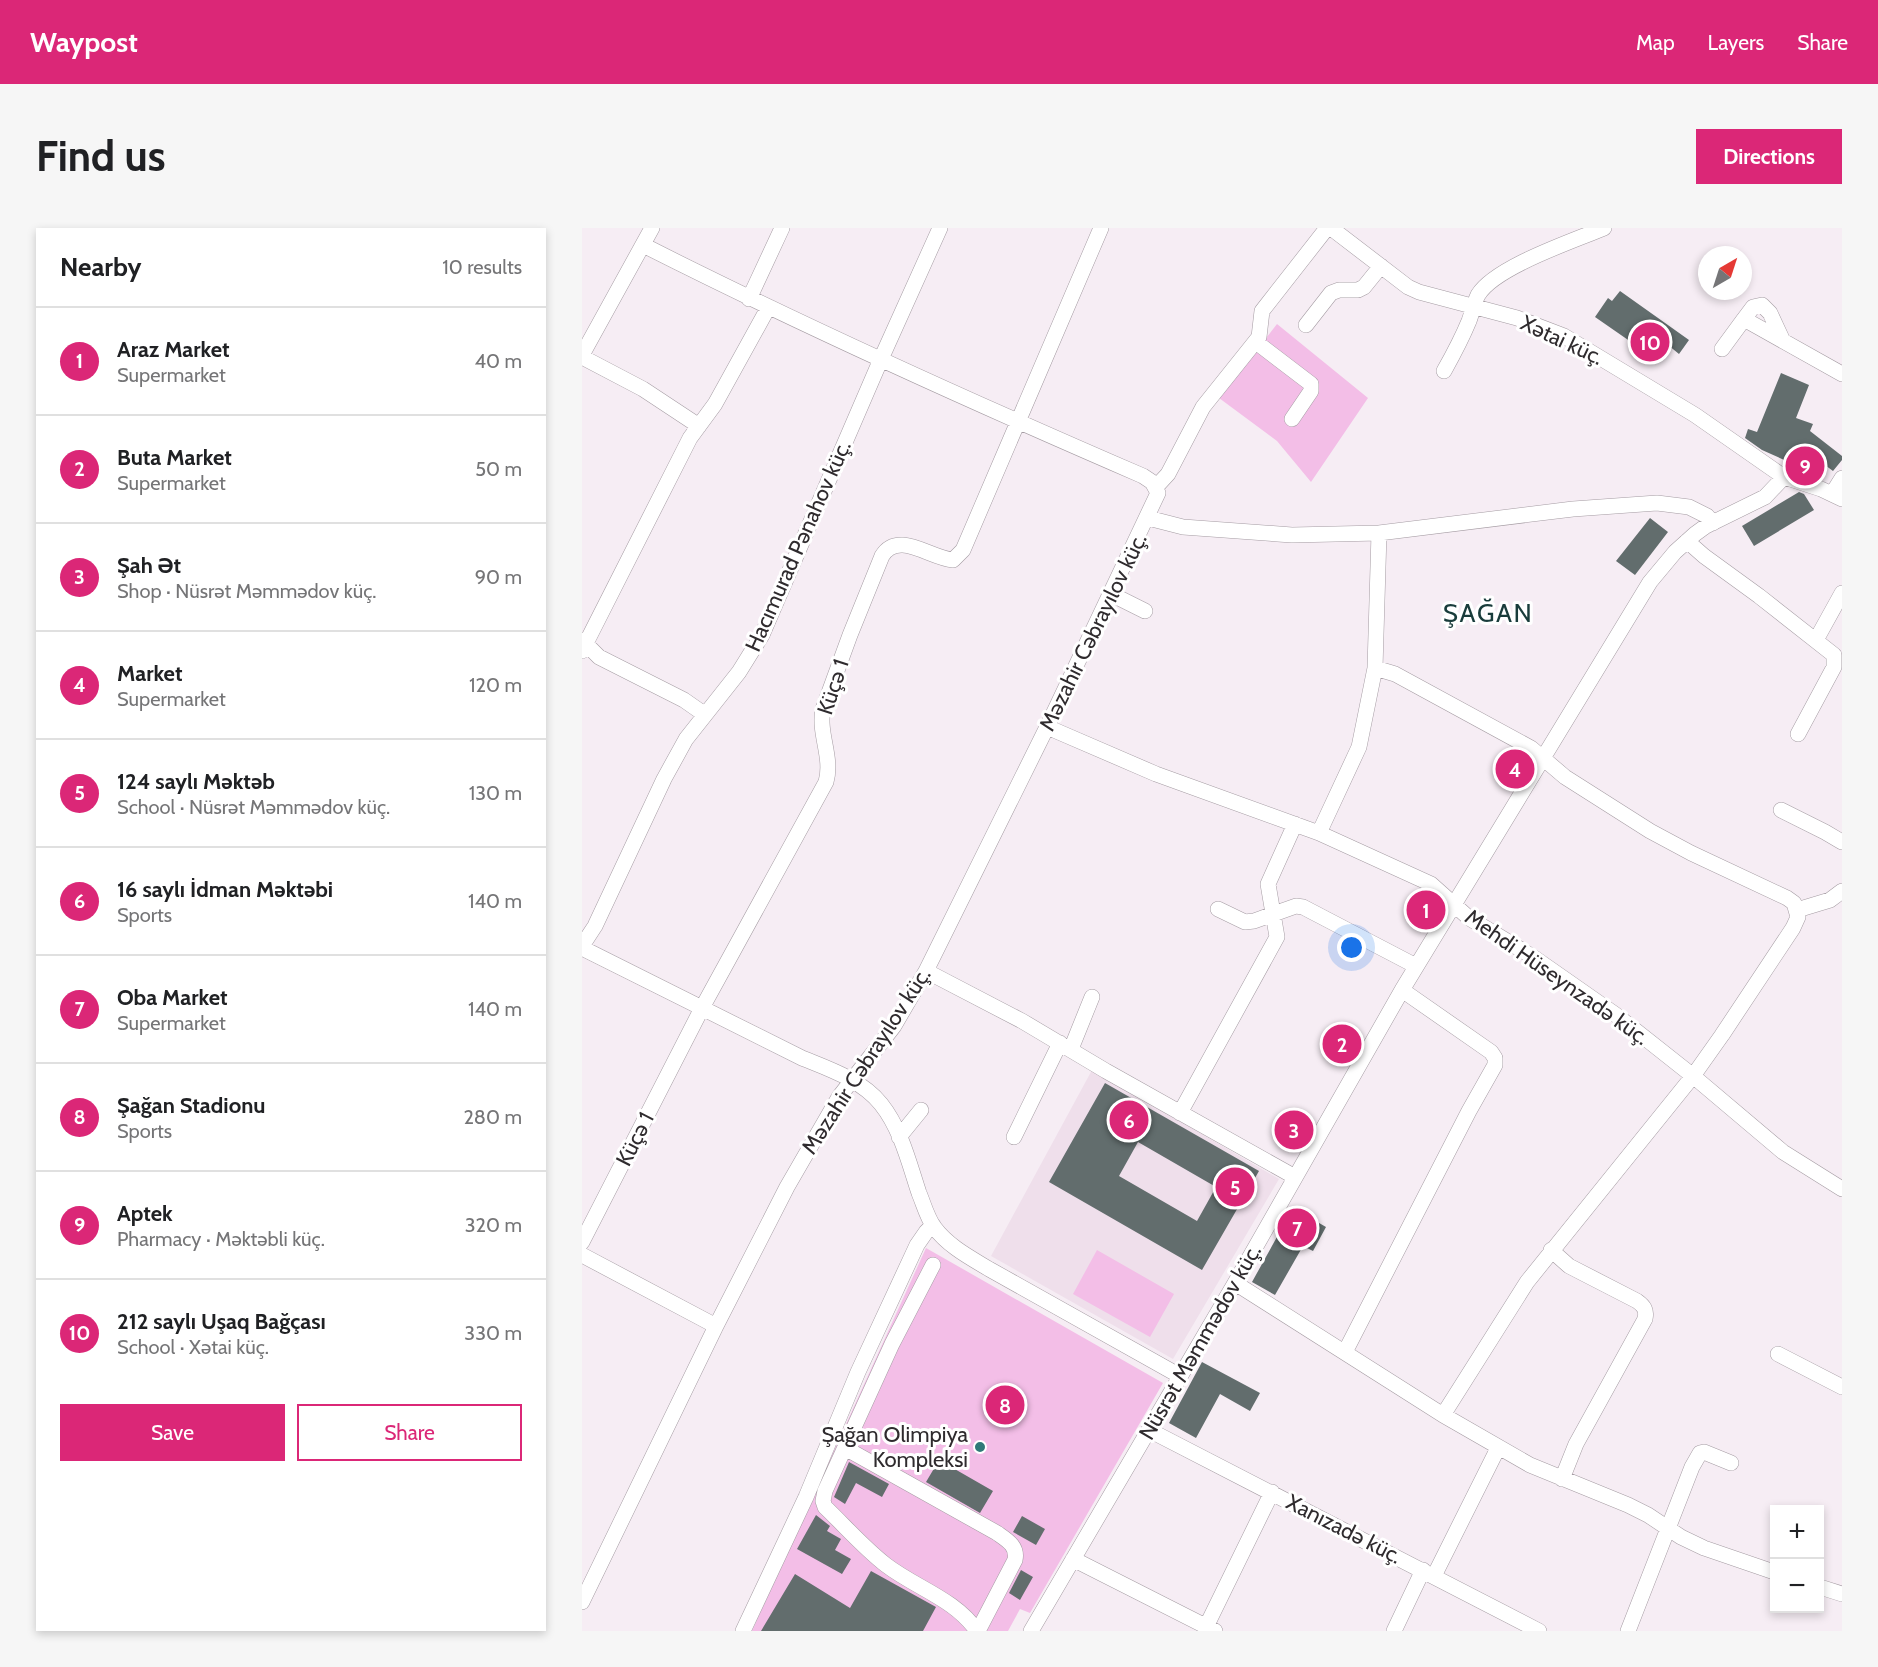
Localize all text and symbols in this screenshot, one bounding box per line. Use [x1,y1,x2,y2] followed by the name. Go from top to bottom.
[30,25,138,59] text: Waypost
[1636,30,1675,55] text: Map
[1708,30,1764,55] text: Layers
[1797,30,1848,55] text: Share
[1696,129,1842,184] button: Directions
[36,130,165,182] text: Find us
[1698,246,1752,300] north arrow
[60,251,141,283] text: Nearby
[442,255,522,279] text: 10 results
[1516,309,1608,371] street label: Xətai küç.
[1630,320,1670,364] pin: 10
[117,336,230,363] text: Araz Market
[76,349,83,373] text: 1
[474,349,522,373] text: 40 m
[117,363,226,387] text: Supermarket
[739,436,857,656] street label: Hacımurad Pənahov küç.
[117,444,232,471] text: Buta Market
[1786,444,1824,488] pin: 9
[74,457,85,481] text: 2
[475,457,522,481] text: 50 m
[117,471,226,495] text: Supermarket
[1033,529,1153,735] street label: Məzahir Cəbrayılov küç.
[117,552,181,579] text: Şah Ət
[74,565,85,589] text: 3
[475,565,522,589] text: 90 m
[117,579,376,603] text: Shop · Nüsrət Məmmədov küç.
[1443,597,1533,629] district label: ŞAĞAN
[811,656,855,718] street label: Küçə 1
[117,660,183,687] text: Market
[73,673,86,697] text: 4
[469,673,522,697] text: 120 m
[117,687,226,711] text: Supermarket
[1496,746,1534,792] pin: 4
[117,768,275,795] text: 124 saylı Məktəb
[74,781,85,805] text: 5
[469,781,522,805] text: 130 m
[117,795,390,819] text: School · Nüsrət Məmmədov küç.
[117,876,333,903] text: 16 saylı İdman Məktəbi
[1406,888,1446,932] pin: 1
[74,889,85,913] text: 6
[468,889,522,913] text: 140 m
[117,903,172,927] text: Sports
[1460,903,1654,1051] street label: Mehdi Hüseynzadə küç.
[1337,933,1366,962] your location
[796,963,936,1159] street label: Məzahir Cəbrayılov küç.
[117,984,228,1011] text: Oba Market
[74,997,85,1021] text: 7
[468,997,522,1021] text: 140 m
[117,1011,226,1035] text: Supermarket
[1322,1022,1362,1066] pin: 2
[117,1092,265,1119] text: Şağan Stadionu
[1110,1098,1148,1142] pin: 6
[73,1105,86,1129] text: 8
[463,1105,522,1129] text: 280 m
[610,1108,660,1170] street label: Küçə 1
[1274,1108,1314,1152] pin: 3
[117,1119,172,1143] text: Sports
[1216,1164,1254,1210] pin: 5
[117,1200,173,1227] text: Aptek
[1278,1206,1316,1250] pin: 7
[74,1213,85,1237] text: 9
[465,1213,522,1237] text: 320 m
[117,1227,325,1251] text: Pharmacy · Məktəbli küç.
[1133,1239,1267,1445] street label: Nüsrət Məmmədov küç.
[117,1308,326,1335] text: 212 saylı Uşaq Bağçası
[69,1321,90,1345] text: 10
[464,1321,522,1345] text: 330 m
[117,1335,269,1359] text: School · Xətai küç.
[986,1382,1024,1428] pin: 8
[60,1404,285,1461] button: Save
[297,1404,522,1461] button: Share
[821,1421,968,1473] place label: Şağan Olimpiya Kompleksi
[973,1440,987,1454] marker: Şağan Olimpiya Kompleksi
[1282,1488,1406,1570] street label: Xanızadə küç.
[1770,1505,1824,1613] map controls
[1770,1505,1824,1559] button: +
[1770,1559,1824,1613] button: −

